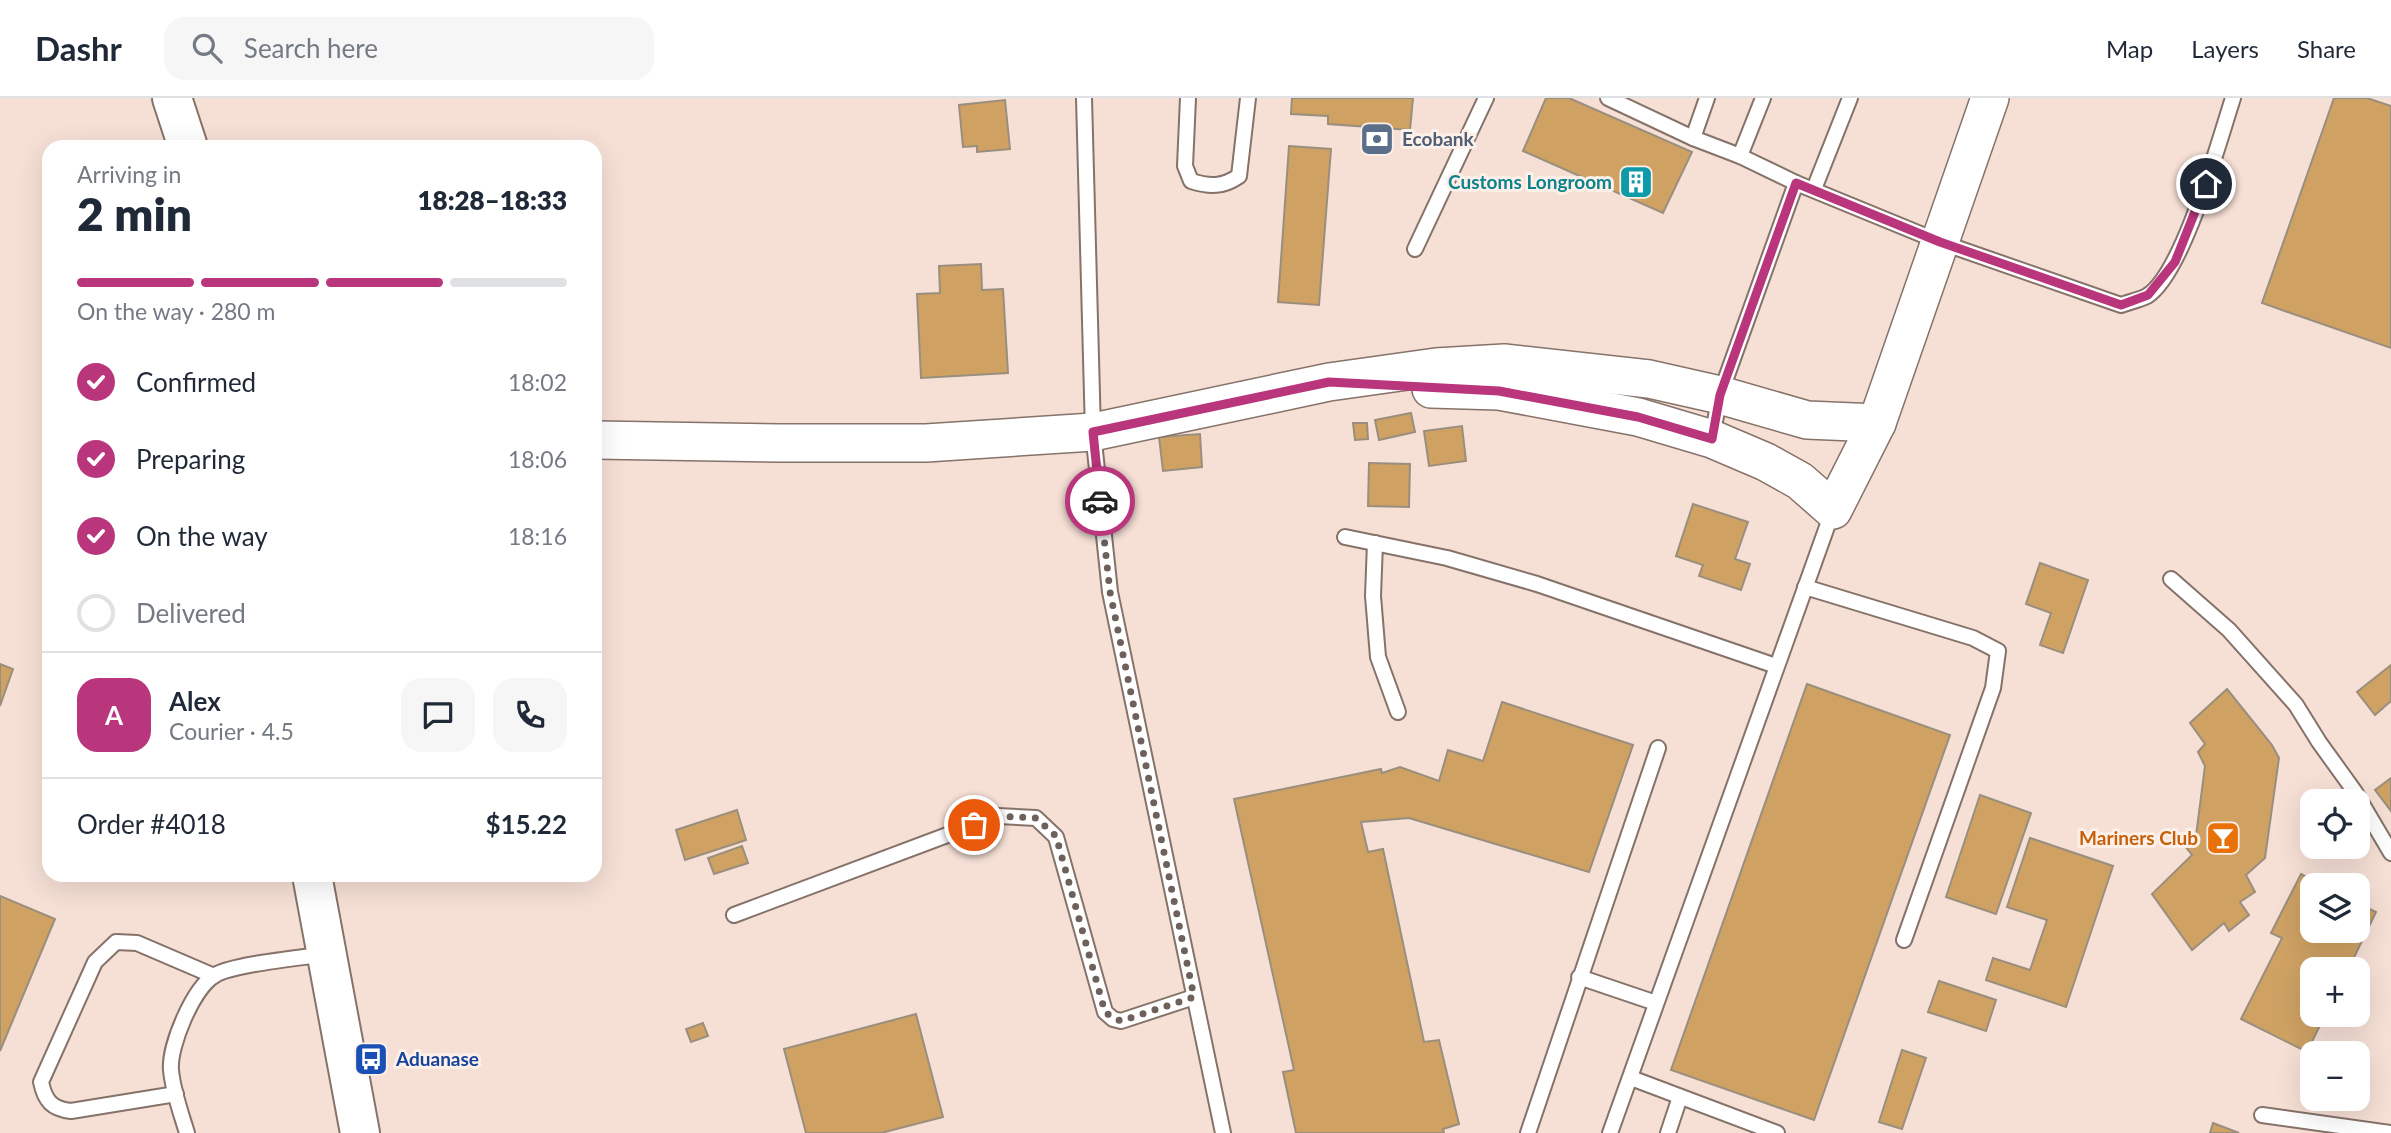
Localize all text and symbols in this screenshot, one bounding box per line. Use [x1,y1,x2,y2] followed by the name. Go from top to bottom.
[164,17,654,80] search box
[35,28,122,68] text: Dashr
[188,29,226,67] icon: search
[244,32,378,64] text: Search here
[2106,34,2153,63] text: Map
[2191,34,2259,63] text: Layers
[2297,34,2356,63] text: Share
[1358,120,1396,158] bank icon: Ecobank
[1402,127,1475,150] place label: Ecobank
[2176,154,2236,214] pin
[77,160,181,188] text: Arriving in
[1617,163,1655,201] building icon: Customs Longroom
[2187,165,2225,203] icon: home
[1448,170,1612,193] place label: Customs Longroom
[417,184,567,216] text: 18:28–18:33
[77,186,192,241] text: 2 min
[77,297,276,325] text: On the way · 280 m
[77,363,115,401] icon: check
[136,366,256,398] text: Confirmed
[508,368,567,396] text: 18:02
[77,440,115,478] icon: check
[136,443,245,475] text: Preparing
[508,445,567,473] text: 18:06
[1065,466,1135,536] courier
[1081,482,1119,520] icon: car
[77,517,115,555] icon: check
[136,520,268,552] text: On the way
[508,522,567,550] text: 18:16
[136,597,246,629] text: Delivered
[401,678,475,752] button: chat
[493,678,567,752] button: phone
[169,685,221,717] text: Alex
[105,699,123,731] text: A
[169,717,294,745] text: Courier · 4.5
[2300,789,2370,1111] map controls
[2300,789,2370,859] button: locate
[944,795,1004,855] pin
[955,806,993,844] icon: bag
[77,808,226,840] text: Order #4018
[485,808,567,840] text: $15.22
[2204,819,2242,857] bar icon: Mariners Club
[2079,826,2198,849] place label: Mariners Club
[2300,873,2370,943] button: layers
[2300,957,2370,1027] button: +
[352,1040,390,1078] bus stop icon: Aduanase
[2300,1041,2370,1111] button: −
[395,1047,479,1070] place label: Aduanase

